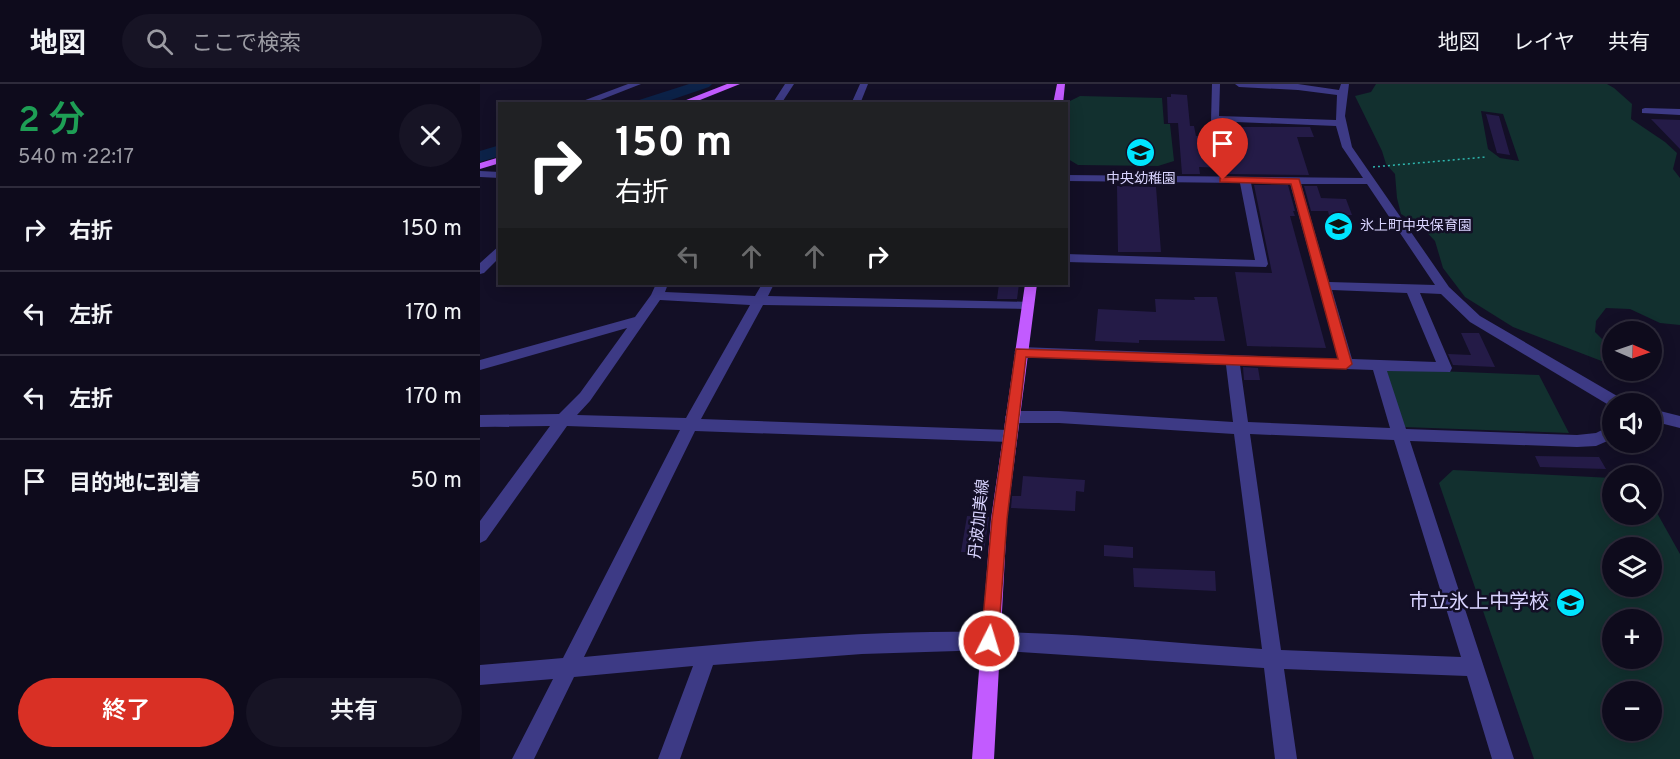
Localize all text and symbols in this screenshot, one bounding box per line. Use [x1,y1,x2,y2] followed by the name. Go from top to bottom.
[122,14,542,68] search box
[143,25,176,58] icon: search
[30,27,86,63] text: 地図
[1438,30,1480,57] text: 地図
[1513,30,1575,57] text: レイヤ
[1608,30,1650,57] text: 共有
[191,31,301,58] text: ここで検索
[18,99,85,145] text: 2 分
[399,104,462,167] button: close
[615,118,732,171] text: 150 m
[1197,118,1248,180] pin
[516,126,594,204] icon: right
[1206,127,1239,160] icon: arrive
[1125,136,1157,168] school or university icon: 中央幼稚園
[18,145,134,171] text: 540 m · 22:17
[1106,171,1176,188] place label: 中央幼稚園
[615,177,669,211] text: 右折
[1323,210,1355,242] school or university icon: 氷上町中央保育園
[18,213,51,246] icon: right
[402,216,462,243] text: 150 m
[1360,218,1472,235] place label: 氷上町中央保育園
[69,219,113,246] text: 右折
[672,240,705,273] icon: left
[735,240,768,273] icon: ahead
[798,240,831,273] icon: ahead
[861,240,894,273] icon: right
[18,297,51,330] icon: left
[405,300,462,327] text: 170 m
[69,303,113,330] text: 左折
[1602,321,1662,381] north arrow
[1602,321,1662,741] map controls
[18,381,51,414] icon: left
[405,384,462,411] text: 170 m
[69,387,113,414] text: 左折
[1602,393,1662,453] button: sound
[18,465,51,498] icon: arrive
[1602,465,1662,525] button: search
[410,468,462,495] text: 50 m
[69,471,201,498] text: 目的地に到着
[966,478,994,560] street label: 丹波加美線
[1602,537,1662,597] button: layers
[1554,587,1586,619] school or university icon: 市立氷上中学校
[1409,590,1549,616] place label: 市立氷上中学校
[957,609,1021,673] position arrow
[1602,609,1662,669] button: +
[18,678,234,747] button: 終了
[246,678,462,747] button: 共有
[1602,681,1662,741] button: −

